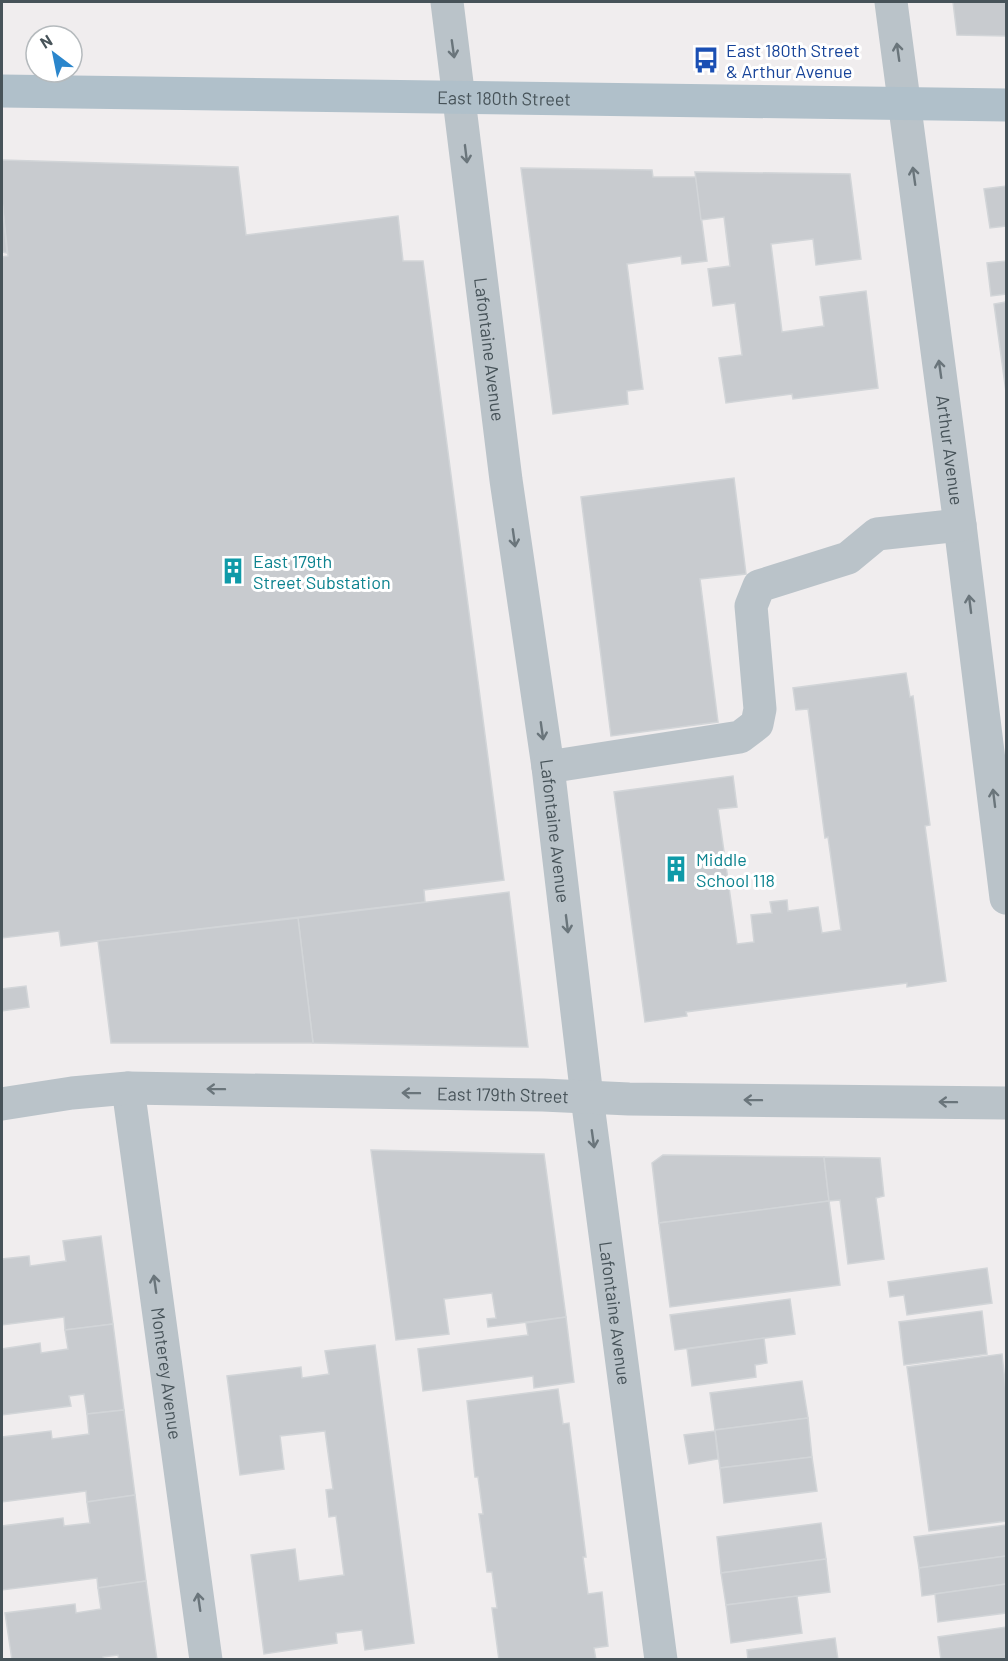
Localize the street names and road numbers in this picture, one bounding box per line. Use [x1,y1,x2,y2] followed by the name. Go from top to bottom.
[437,86,571,110] street label: East 180th Street
[470,276,510,423] street label: Lafontaine Avenue
[932,394,968,507] street label: Arthur Avenue
[536,757,575,904] street label: Lafontaine Avenue
[437,1082,569,1107] street label: East 179th Street
[595,1240,636,1386] street label: Lafontaine Avenue
[147,1306,187,1441] street label: Monterey Avenue

